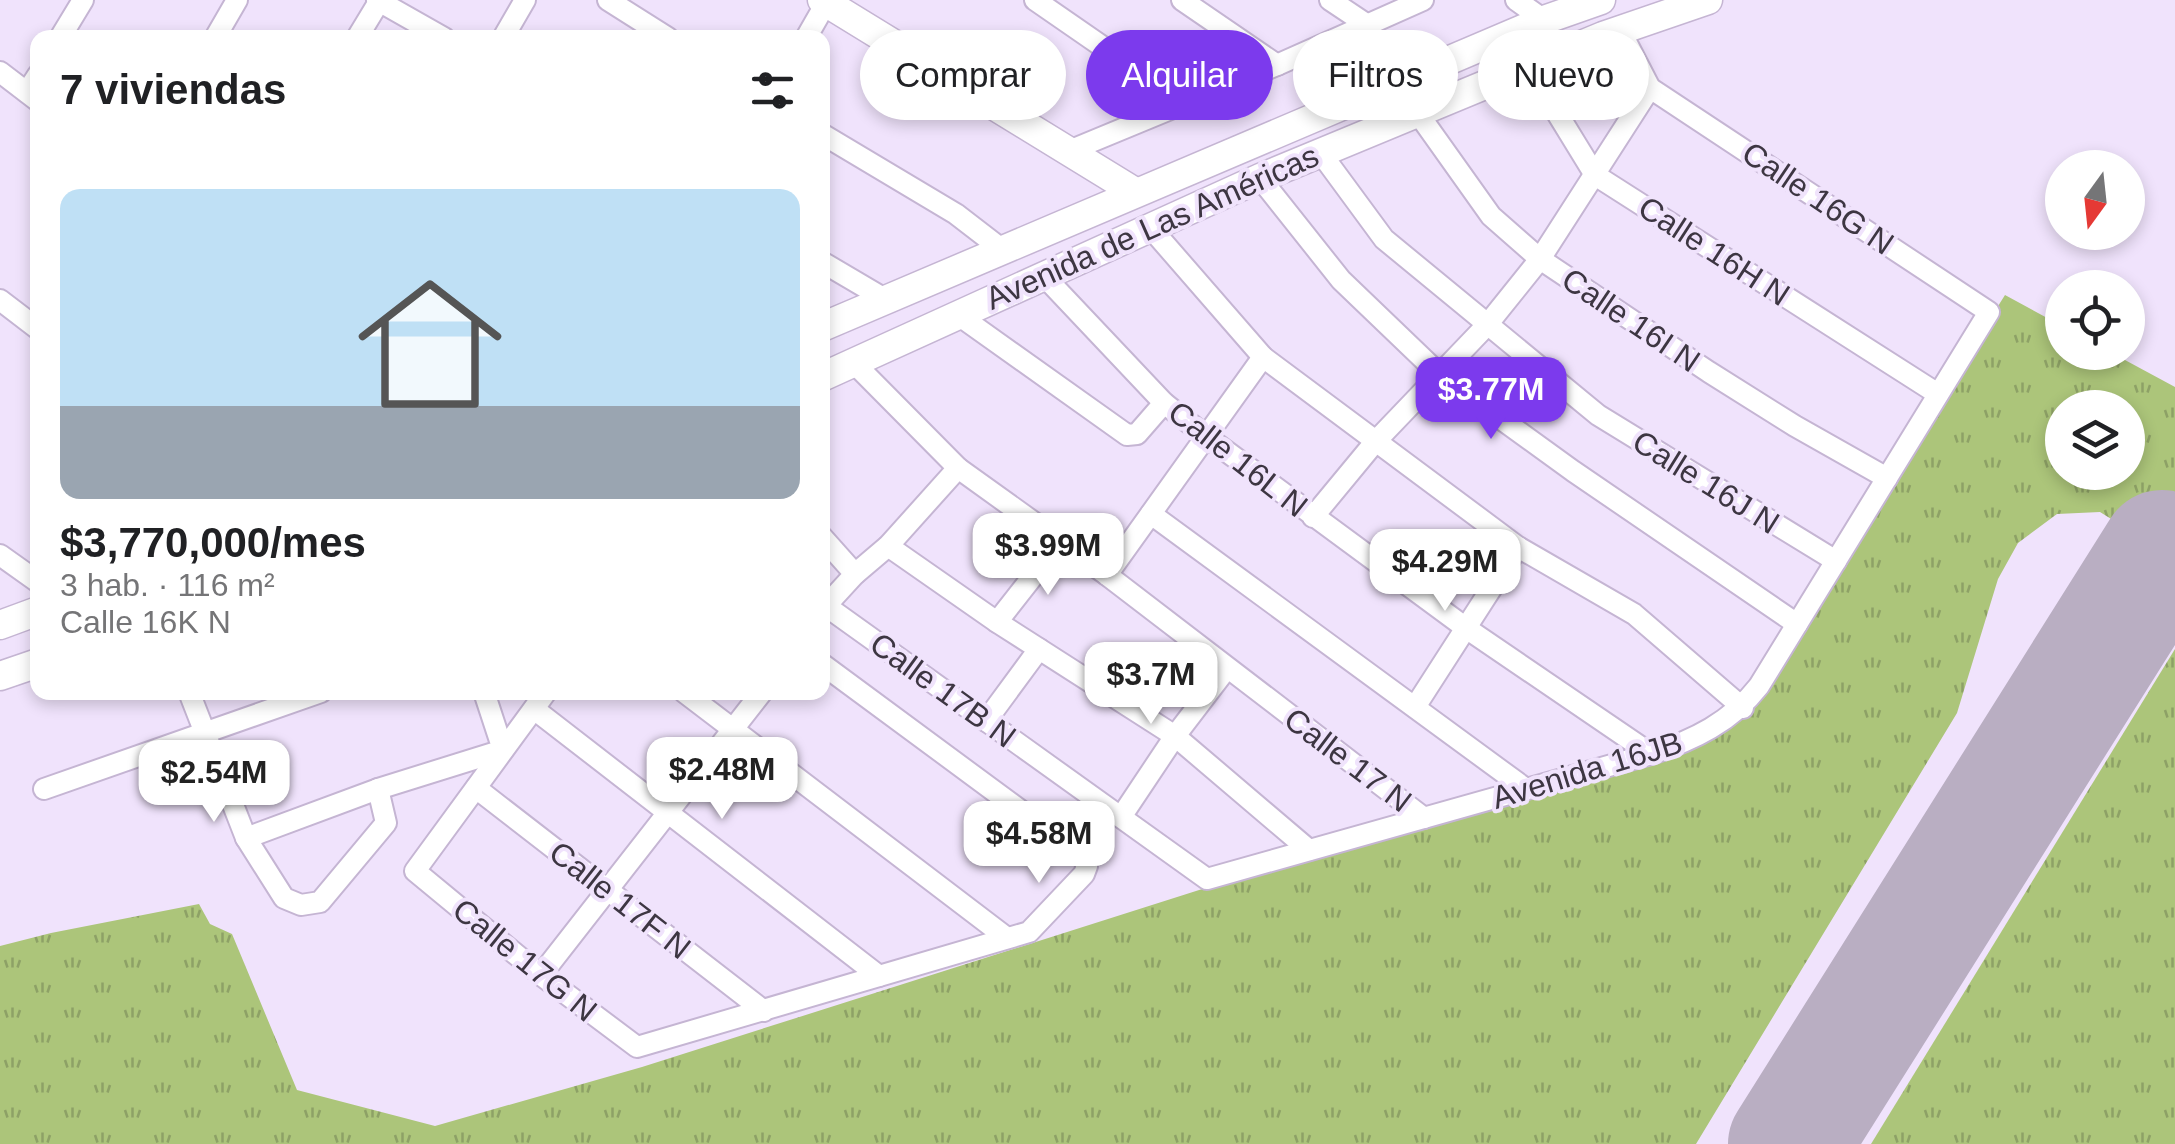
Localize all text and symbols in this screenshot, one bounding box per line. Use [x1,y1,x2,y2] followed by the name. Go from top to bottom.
[860,30,1066,120] chip: Comprar
[1086,30,1273,120] chip: Alquilar
[1293,30,1458,120] chip: Filtros
[1478,30,1649,120] chip: Nuevo
[745,63,800,118] icon: filters
[60,66,286,113] text: 7 viviendas
[1736,134,1900,262] street label: Calle 16G N
[980,137,1324,317] street label: Avenida de Las Américas
[2045,150,2145,250] north arrow
[2045,150,2145,490] map controls
[1632,189,1796,313] street label: Calle 16H N
[340,254,520,434] icon: home
[1555,261,1707,379] street label: Calle 16I N
[2045,270,2145,370] button: locate
[1410,357,1572,442] pin: $3.77M
[1438,371,1544,407] text: $3.77M
[2045,390,2145,490] button: layers
[1162,394,1314,524] street label: Calle 16L N
[1626,423,1786,541] street label: Calle 16J N
[967,513,1129,598] pin: $3.99M
[60,519,366,566] text: $3,770,000/mes
[995,527,1101,563] text: $3.99M
[1364,529,1526,614] pin: $4.29M
[1392,543,1498,579] text: $4.29M
[60,567,275,603] text: 3 hab. · 116 m²
[60,604,231,640] text: Calle 16K N
[863,625,1023,755] street label: Calle 17B N
[1081,642,1221,727] pin: $3.7M
[1107,656,1195,692] text: $3.7M
[1278,701,1418,819] street label: Calle 17 N
[1488,724,1686,816] street label: Avenida 16JB
[641,737,803,822] pin: $2.48M
[133,740,295,825] pin: $2.54M
[669,751,775,787] text: $2.48M
[161,754,267,790] text: $2.54M
[958,801,1120,886] pin: $4.58M
[986,815,1092,851] text: $4.58M
[542,834,698,966] street label: Calle 17F N
[446,891,604,1029] street label: Calle 17G N

